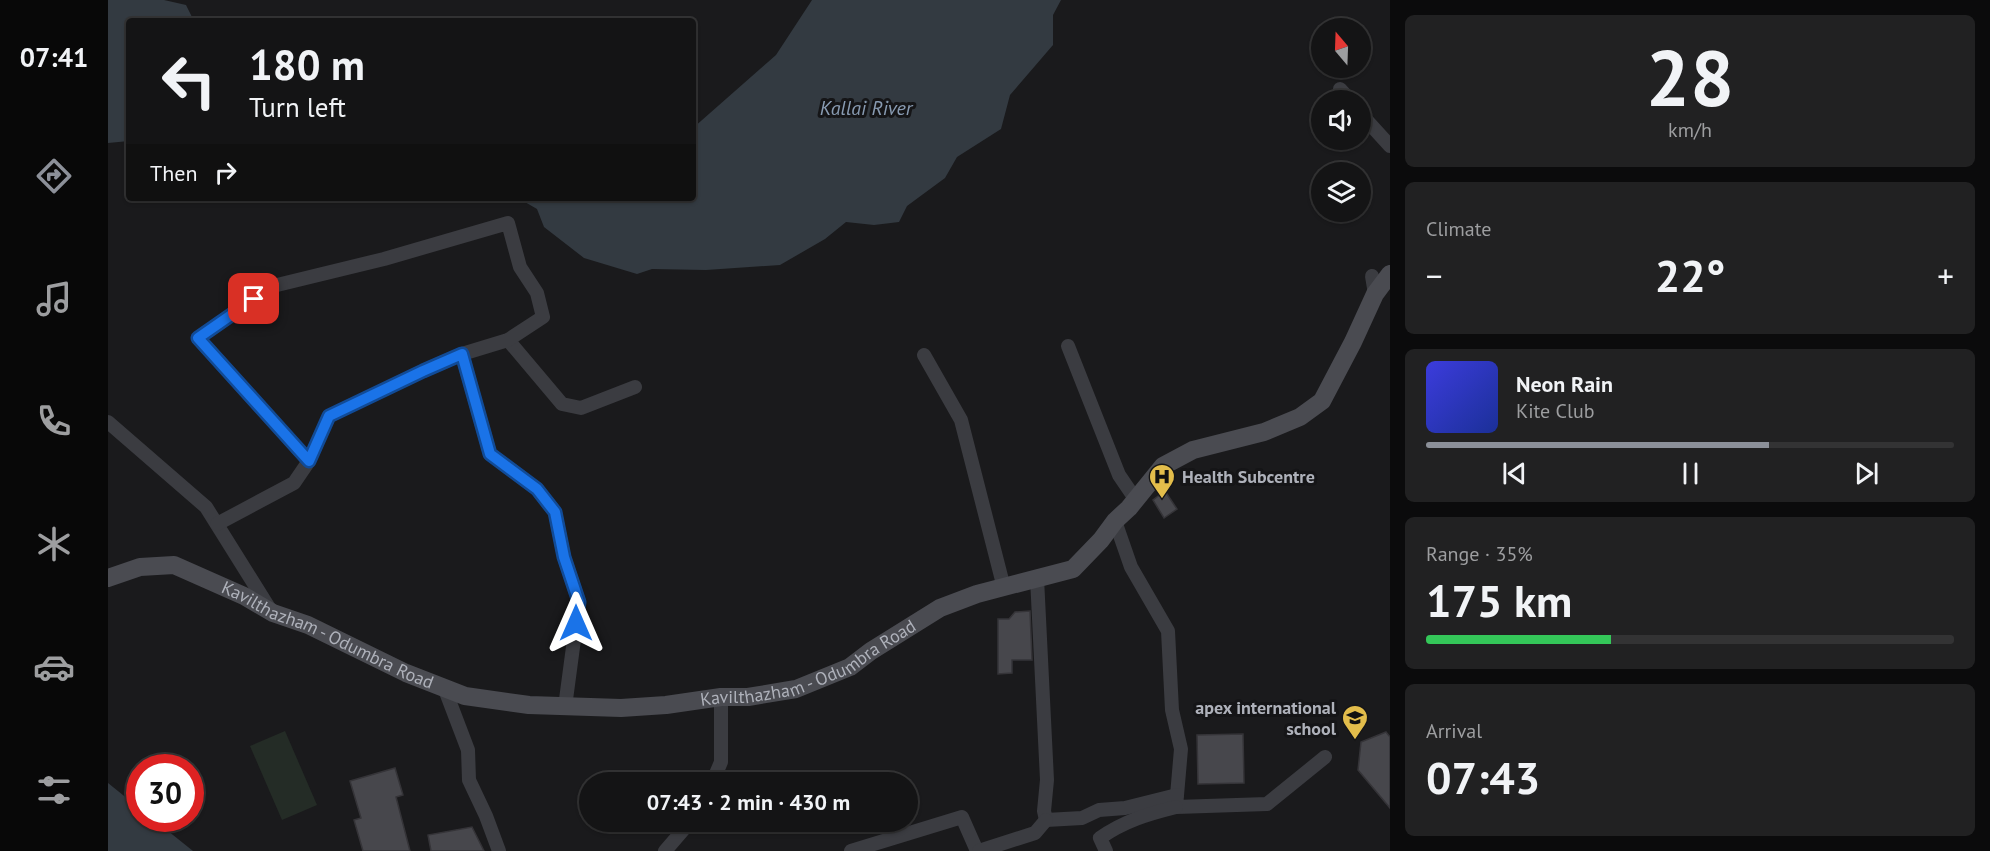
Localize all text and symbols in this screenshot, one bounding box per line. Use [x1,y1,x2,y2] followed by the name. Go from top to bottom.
[1311,18,1371,78] north arrow
[1311,18,1371,222] map controls
[1646,27,1734,128] text: 28
[249,37,365,92] text: 180 m
[20,40,88,74] text: 07:41
[150,42,228,120] icon: left
[249,90,346,124] text: Turn left
[1311,90,1371,150] button: sound
[820,95,914,121] water label: Kallai River
[1668,117,1712,143] text: km/h
[33,155,75,197] icon: directions
[209,156,242,189] icon: right
[150,159,197,187] text: Then
[1311,162,1371,222] button: layers
[1426,216,1492,242] text: Climate
[1655,246,1725,304] text: 22°
[1426,254,1443,297] text: −
[1937,254,1954,297] text: +
[228,273,279,324] pin
[33,278,75,320] icon: music
[237,282,270,315] icon: arrive
[1516,370,1613,398] text: Neon Rain
[1516,398,1594,424] text: Kite Club
[33,400,75,442] icon: phone
[1498,457,1531,490] icon: previous
[1674,457,1707,490] icon: pause
[1850,457,1883,490] icon: next
[1147,462,1177,500] hospital icon: Health Subcentre
[1182,465,1315,488] place label: Health Subcentre
[33,523,75,565] icon: climate
[1426,541,1533,567] text: Range · 35%
[1426,571,1572,629] text: 175 km
[218,576,437,694] street label: Kavilthazham - Odumbra Road
[544,591,608,655] position arrow
[699,614,920,711] street label: Kavilthazham - Odumbra Road
[33,646,75,688] icon: car
[1195,696,1337,740] place label: apex international school
[1340,703,1370,741] school or university icon: apex international school
[1426,718,1482,744] text: Arrival
[1426,748,1540,806] text: 07:43
[126,754,204,832] speed limit sign: 30
[33,769,75,811] icon: filters
[647,788,850,816] text: 07:43 · 2 min · 430 m

